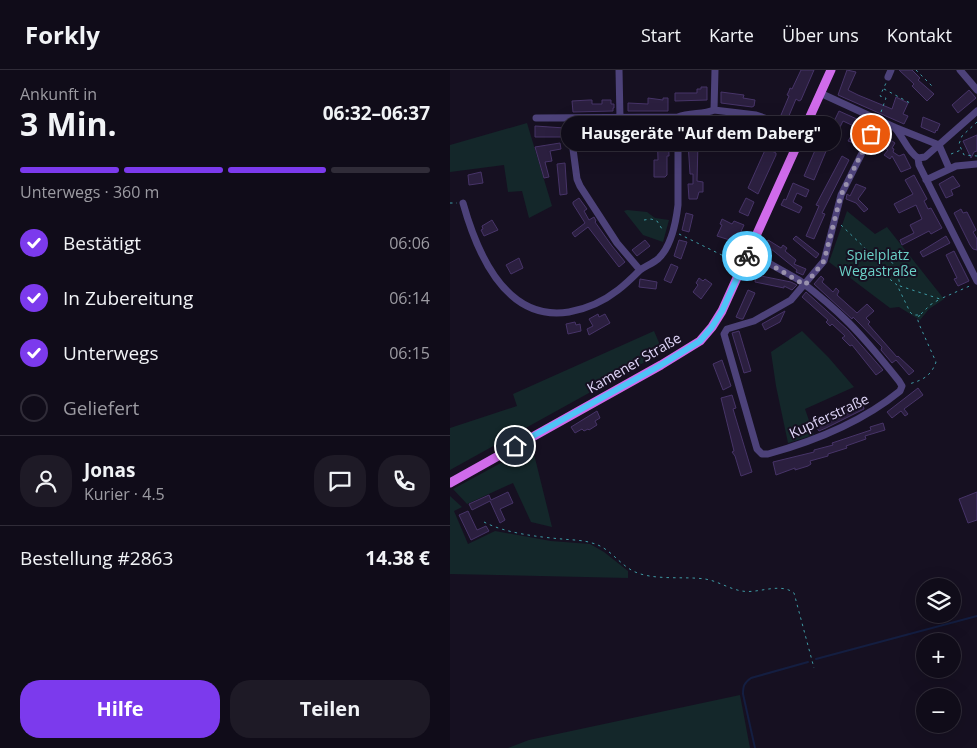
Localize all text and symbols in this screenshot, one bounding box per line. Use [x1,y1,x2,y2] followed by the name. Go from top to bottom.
[25,18,100,51] text: Forkly
[641,23,681,47] text: Start
[709,23,754,47] text: Karte
[782,23,859,47] text: Über uns
[887,23,952,47] text: Kontakt
[20,83,97,105] text: Ankunft in
[323,100,430,126] text: 06:32–06:37
[20,102,117,145] text: 3 Min.
[850,113,892,155] pin
[561,116,841,152] callout: Hausgeräte "Auf dem Daberg"
[857,120,885,148] icon: bag
[581,122,821,144] text: Hausgeräte "Auf dem Daberg"
[20,181,159,203] text: Unterwegs · 360 m
[20,229,48,257] icon: check
[63,230,141,256] text: Bestätigt
[722,231,772,281] courier
[389,232,430,254] text: 06:06
[733,242,761,270] icon: bike
[839,245,917,280] park label: Spielplatz Wegastraße
[20,284,48,312] icon: check
[63,285,193,311] text: In Zubereitung
[389,287,430,309] text: 06:14
[583,328,684,397] street label: Kamener Straße
[20,339,48,367] icon: check
[63,340,158,366] text: Unterwegs
[389,342,430,364] text: 06:15
[786,389,872,442] street label: Kupferstraße
[63,395,139,421] text: Geliefert
[494,425,536,467] pin
[501,432,529,460] icon: home
[20,455,72,507] button: person
[314,455,366,507] button: chat
[378,455,430,507] button: phone
[84,457,135,483] text: Jonas
[84,483,165,505] text: Kurier · 4.5
[20,545,173,571] text: Bestellung #2863
[365,545,430,571] text: 14.38 €
[916,578,961,733] map controls
[916,578,961,623] button: layers
[916,633,961,678] button: +
[20,680,220,738] button: Hilfe
[230,680,430,738] button: Teilen
[916,688,961,733] button: −

